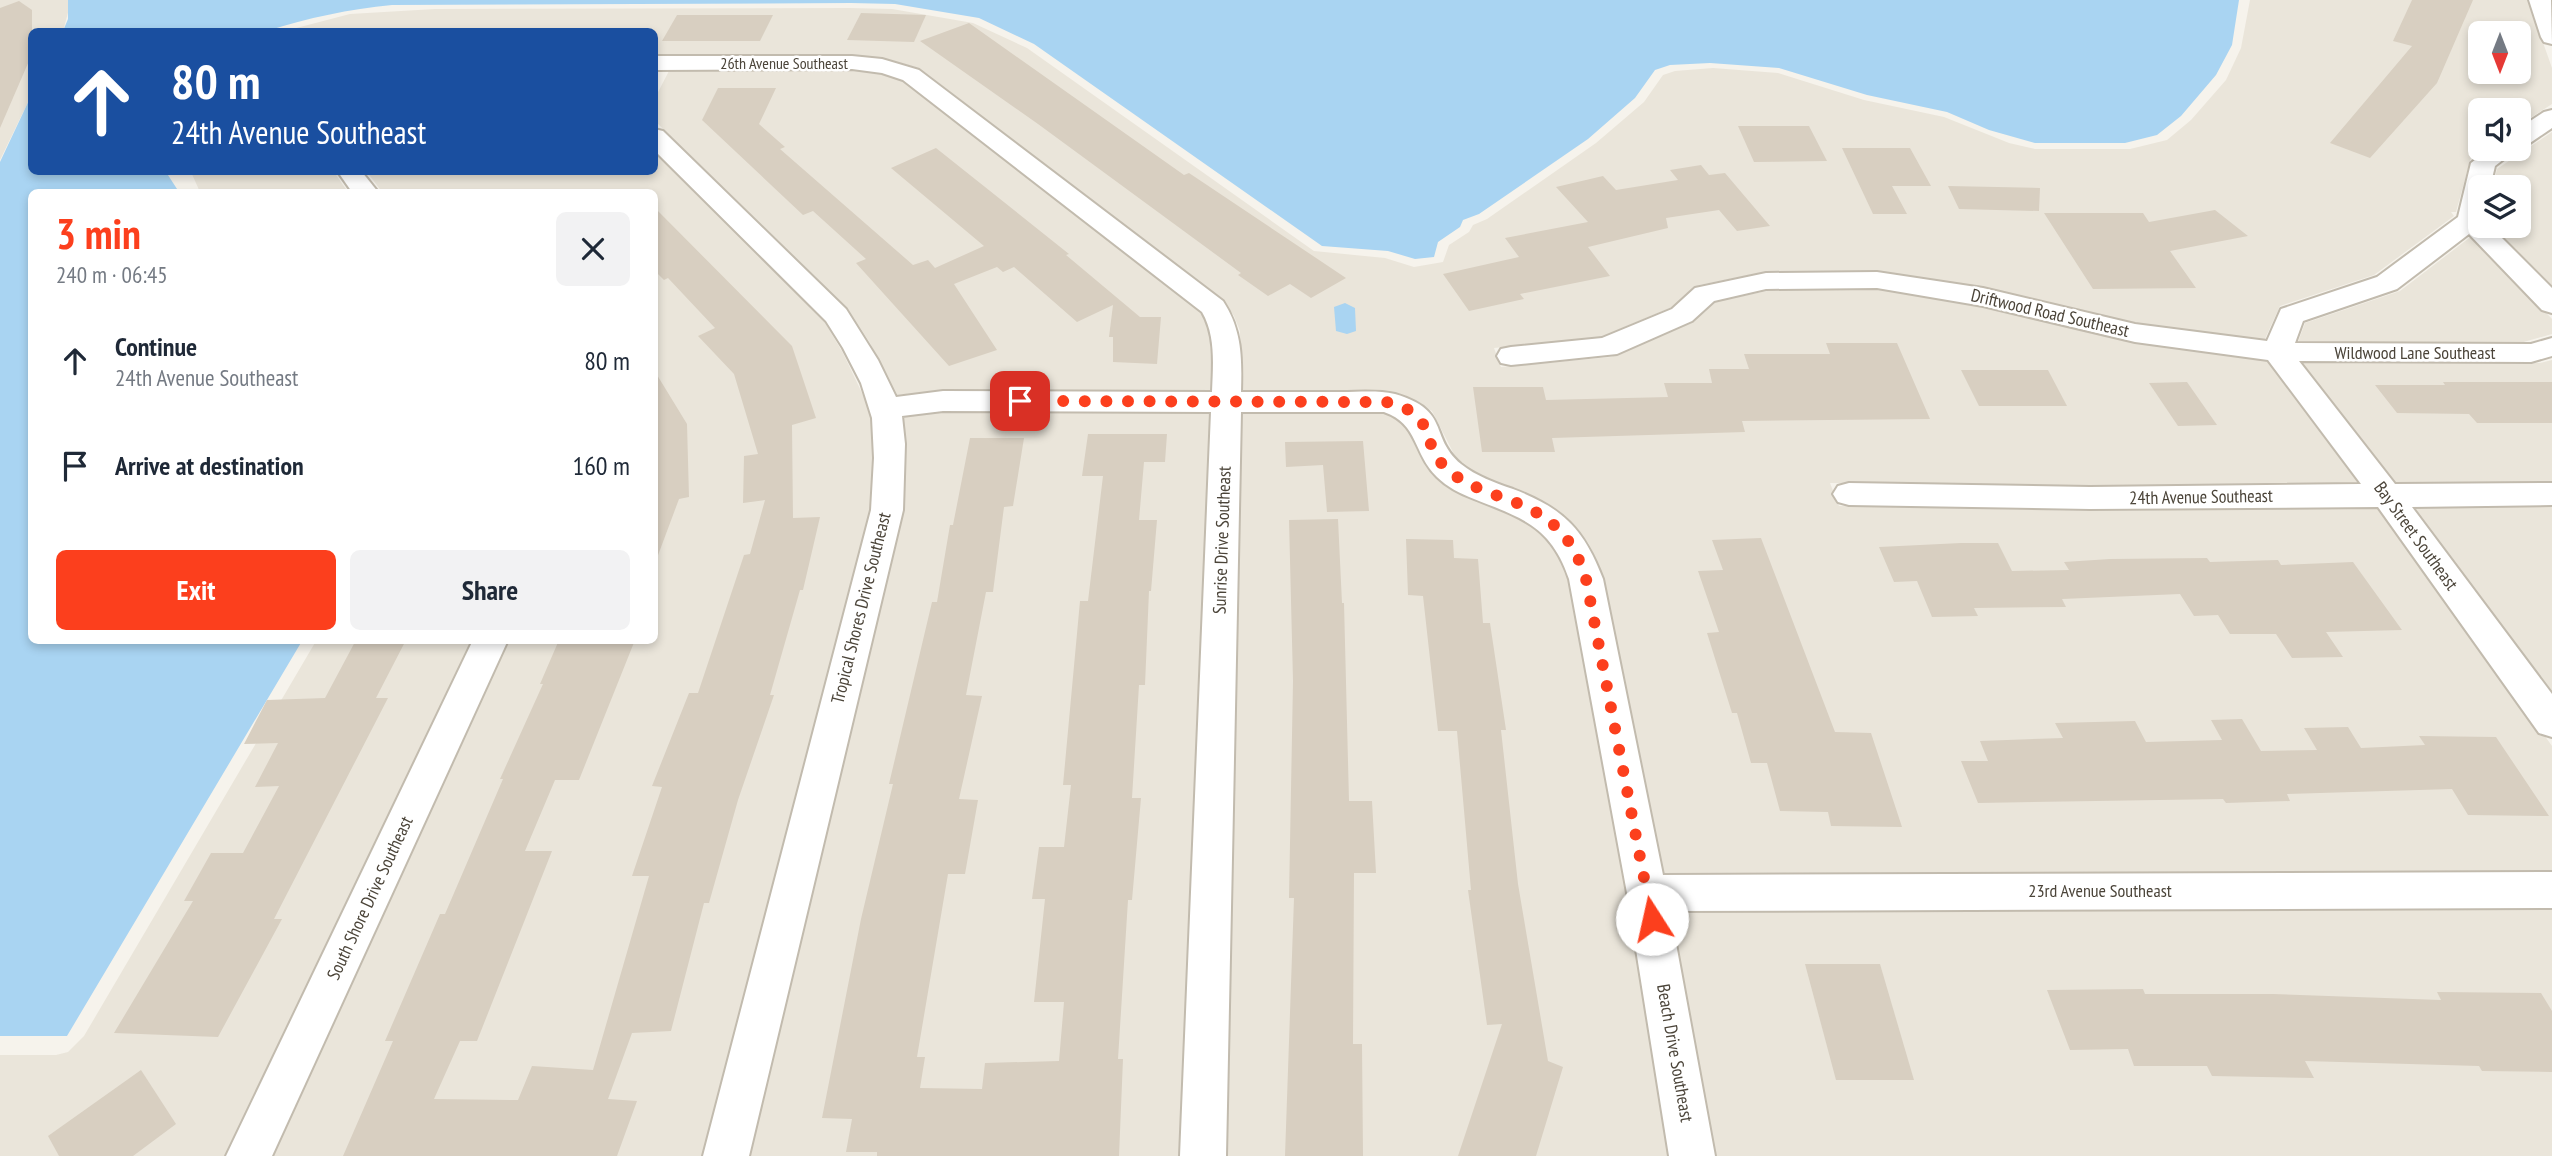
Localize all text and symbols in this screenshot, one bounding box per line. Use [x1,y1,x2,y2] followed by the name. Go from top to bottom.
[2468,21,2530,84] north arrow
[2468,21,2531,238] map controls
[171,49,260,113] text: 80 m
[720,53,848,73] street label: 26th Avenue Southeast
[56,56,147,147] icon: ahead
[2468,98,2531,161] button: sound
[171,111,426,153] text: 24th Avenue Southeast
[2468,175,2531,238] button: layers
[56,206,141,261] text: 3 min
[556,212,630,286] button: close
[56,260,168,289] text: 240 m · 06:45
[1969,283,2131,342] street label: Driftwood Road Southeast
[115,330,197,363] text: Continue
[2334,341,2496,364] street label: Wildwood Lane Southeast
[56,342,94,380] icon: ahead
[584,344,630,377] text: 80 m
[115,363,298,392] text: 24th Avenue Southeast
[990,371,1050,431] pin
[1001,382,1039,420] icon: arrive
[56,447,94,485] icon: arrive
[115,449,304,482] text: Arrive at destination
[572,449,630,482] text: 160 m
[1207,466,1236,614] street label: Sunrise Drive Southeast
[2369,477,2464,595] street label: Bay Street Southeast
[2129,484,2273,509] street label: 24th Avenue Southeast
[826,510,895,706] street label: Tropical Shores Drive Southeast
[56,550,336,630] button: Exit
[350,550,630,630] button: Share
[322,812,418,983] street label: South Shore Drive Southeast
[2028,879,2172,902] street label: 23rd Avenue Southeast
[1615,882,1689,956] position arrow
[1652,982,1699,1124] street label: Beach Drive Southeast

